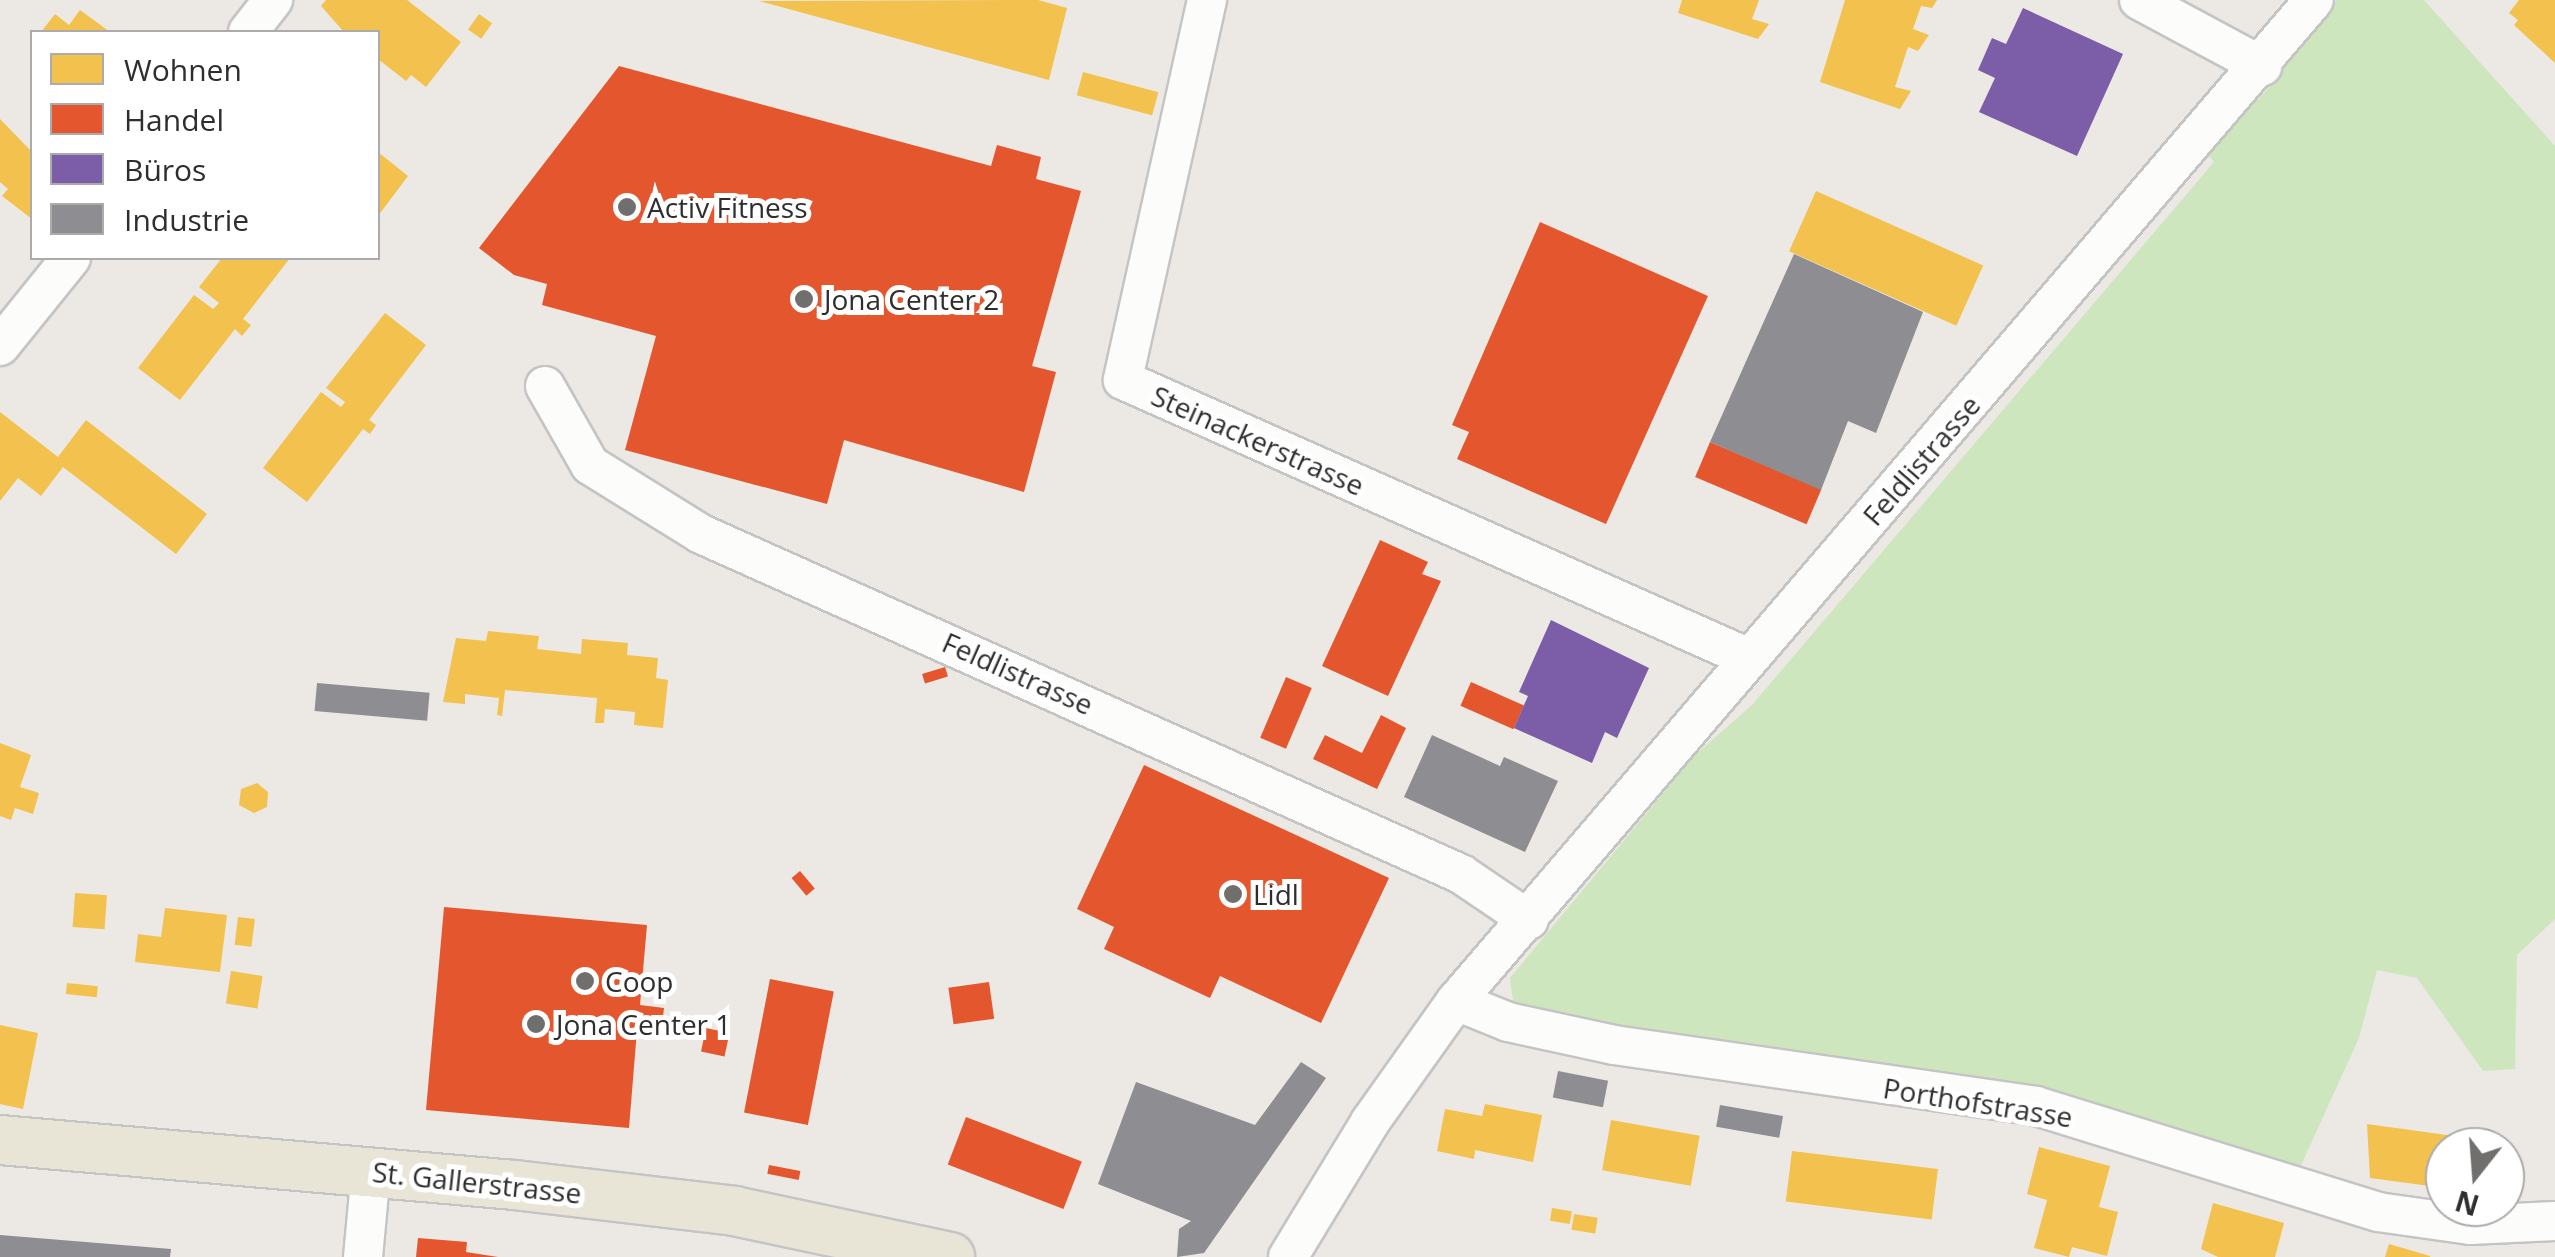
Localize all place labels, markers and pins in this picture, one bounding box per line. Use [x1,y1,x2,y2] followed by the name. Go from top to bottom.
[647,190,808,224] place label: Activ Fitness
[616,196,638,218] marker: Activ Fitness
[824,282,999,316] place label: Jona Center 2
[793,288,815,310] marker: Jona Center 2
[1253,877,1299,911] place label: Lidl
[1222,883,1244,905] marker: Lidl
[605,964,673,998] place label: Coop
[574,970,596,992] marker: Coop
[556,1007,731,1041] place label: Jona Center 1
[525,1013,547,1035] marker: Jona Center 1

